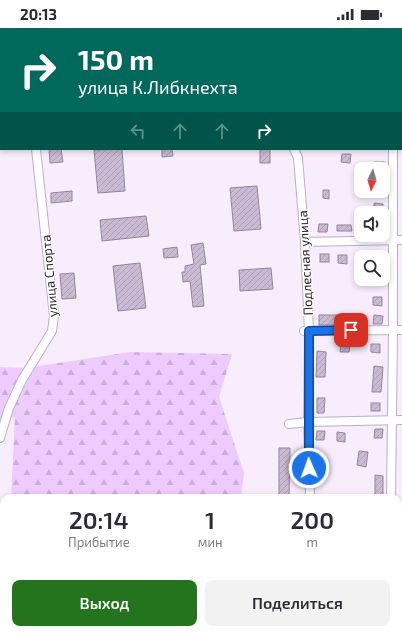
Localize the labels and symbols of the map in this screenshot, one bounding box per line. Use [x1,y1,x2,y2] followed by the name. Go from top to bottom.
[354,162,390,198] north arrow
[294,210,316,316] street label: Подлесная улица
[37,234,61,318] street label: улица Спорта
[334,313,368,347] pin
[288,447,330,489] position arrow

